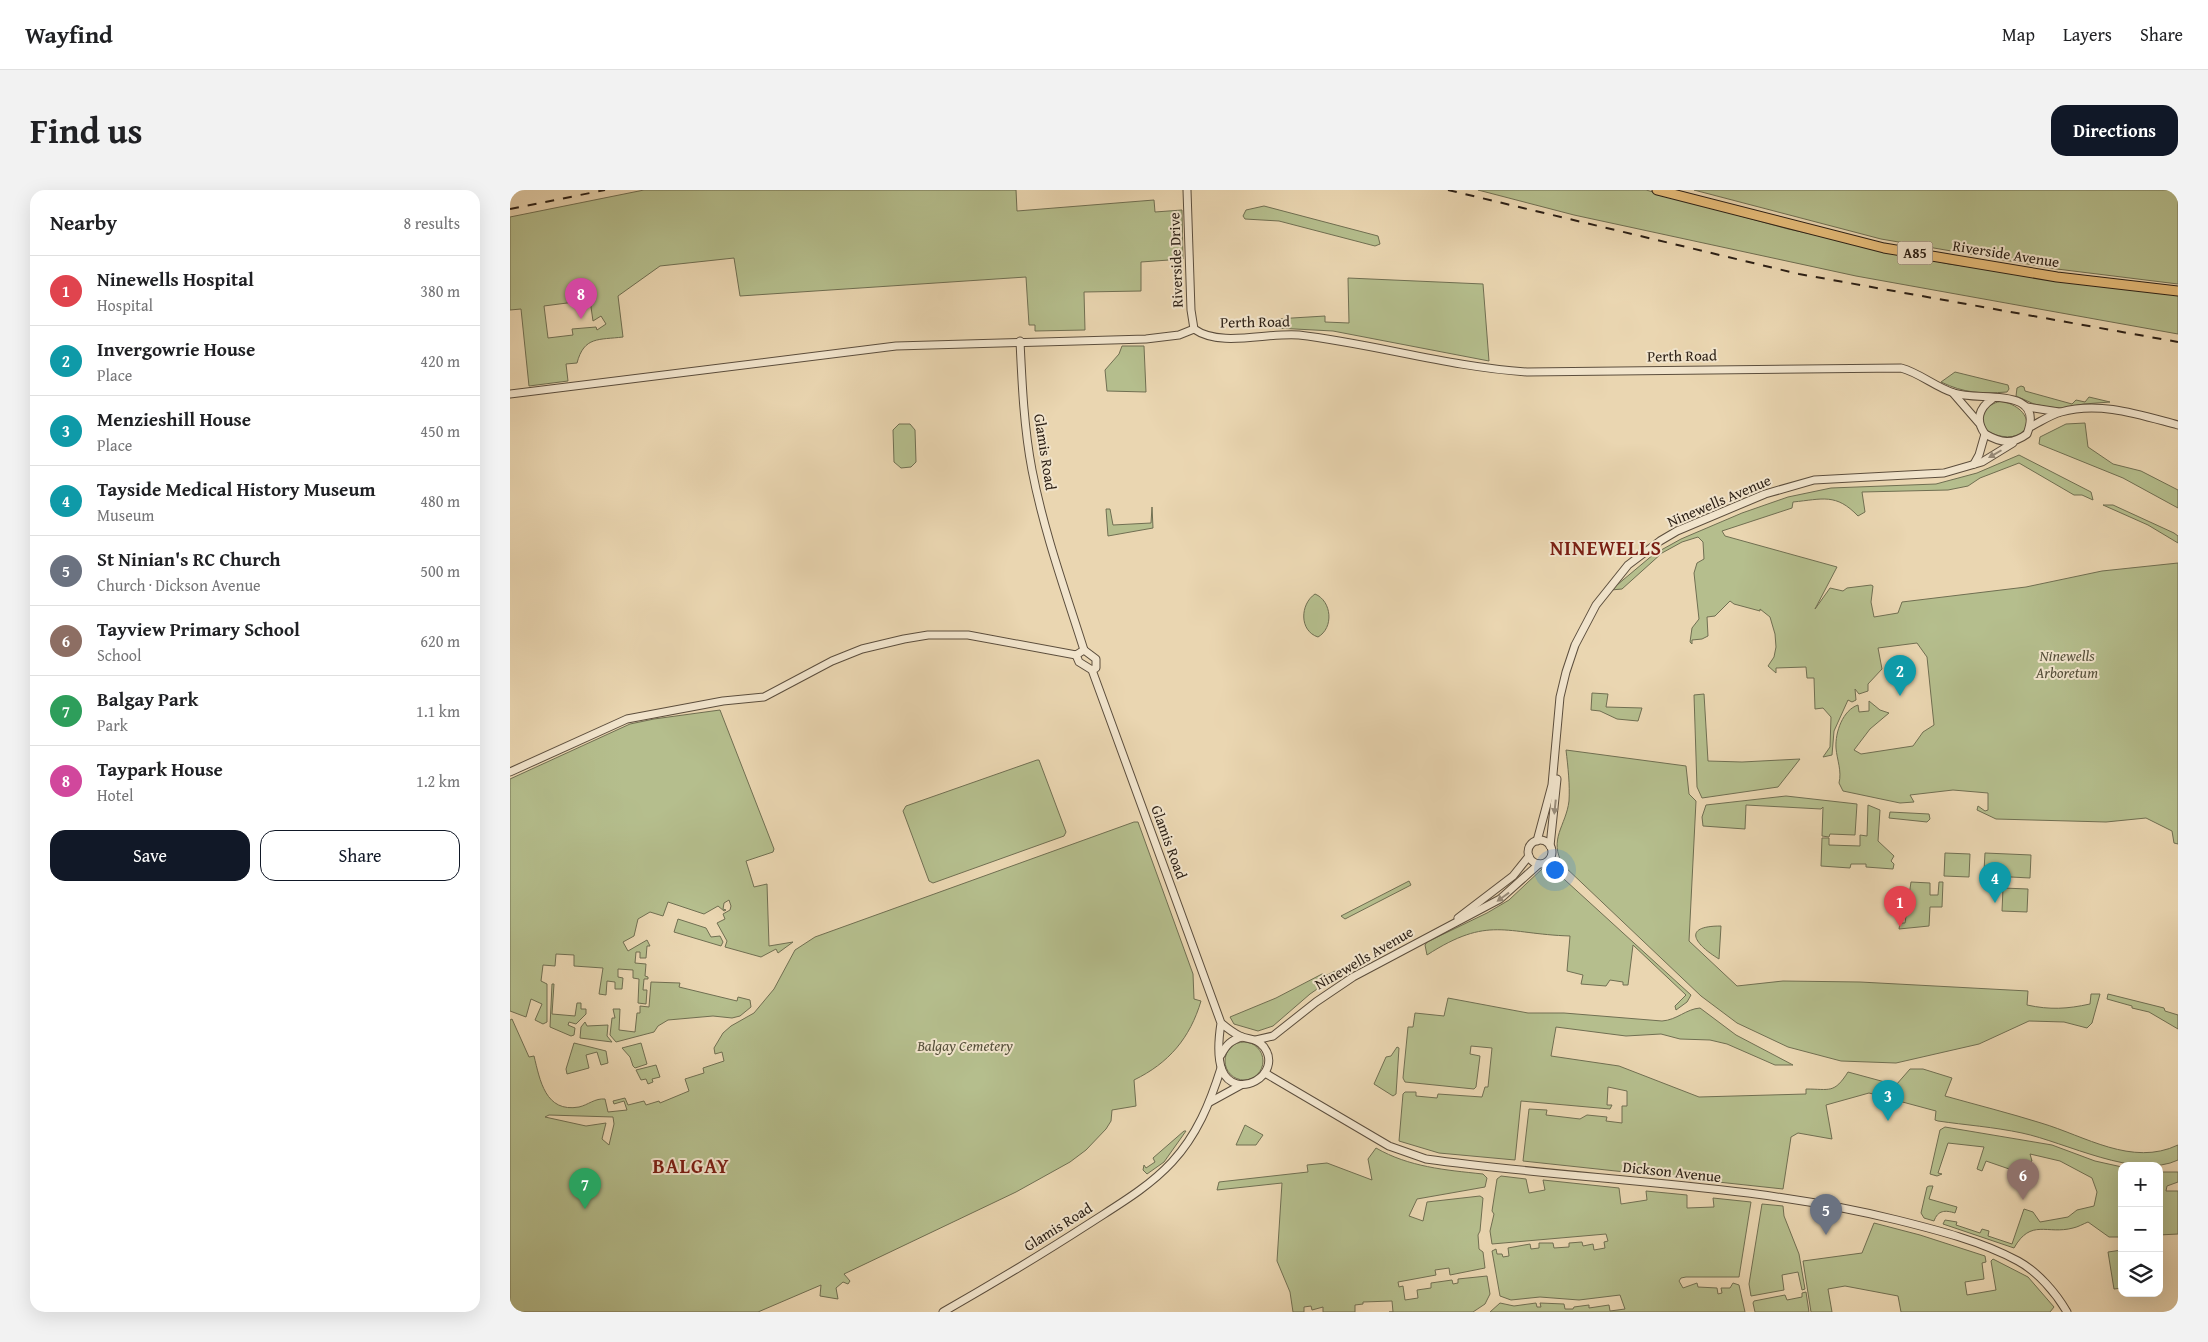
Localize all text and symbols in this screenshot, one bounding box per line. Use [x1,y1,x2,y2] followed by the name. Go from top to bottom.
[25,17,113,52] text: Wayfind
[2002,21,2035,48] text: Map
[2063,21,2112,48] text: Layers
[2140,21,2183,48] text: Share
[30,105,143,156] text: Find us
[2051,105,2178,156] button: Directions
[50,207,117,238] text: Nearby
[403,211,460,235] text: 8 results
[1163,212,1188,308] street label: Riverside Drive
[1951,235,2061,272] street label: Riverside Avenue
[1898,242,1932,264] road number: A85
[97,265,254,293] text: Ninewells Hospital
[565,278,597,319] pin: 8
[62,279,70,303] text: 1
[420,279,460,303] text: 380 m
[97,293,153,317] text: Hospital
[1220,310,1290,333] street label: Perth Road
[97,335,255,363] text: Invergowrie House
[1647,344,1717,367] street label: Perth Road
[62,349,70,373] text: 2
[420,349,460,373] text: 420 m
[97,363,132,387] text: Place
[97,405,251,433] text: Menzieshill House
[1029,412,1062,492] street label: Glamis Road
[62,419,70,443] text: 3
[420,419,460,443] text: 450 m
[97,433,132,457] text: Place
[1988,450,2001,459] one-way arrow
[1664,469,1774,532] street label: Ninewells Avenue
[97,475,376,503] text: Tayside Medical History Museum
[62,489,70,513] text: 4
[420,489,460,513] text: 480 m
[97,503,154,527] text: Museum
[1550,533,1662,562] district label: NINEWELLS
[97,545,280,573] text: St Ninian's RC Church
[62,559,70,583] text: 5
[420,559,460,583] text: 500 m
[97,573,261,597] text: Church · Dickson Avenue
[97,615,300,643] text: Tayview Primary School
[62,629,70,653] text: 6
[420,629,460,653] text: 620 m
[97,643,141,667] text: School
[2035,645,2098,683] park label: Ninewells Arboretum
[1884,655,1916,696] pin: 2
[97,685,198,713] text: Balgay Park
[62,699,70,723] text: 7
[416,699,460,723] text: 1.1 km
[97,713,128,737] text: Park
[97,755,223,783] text: Taypark House
[62,769,70,793] text: 8
[416,769,460,793] text: 1.2 km
[97,783,133,807] text: Hotel
[1551,800,1559,816] one-way arrow
[1146,802,1193,882] street label: Glamis Road
[50,830,250,881] button: Save
[260,830,460,881] button: Share
[1542,857,1568,883] your location
[1979,862,2011,903] pin: 4
[1884,886,1916,927] pin: 1
[1496,892,1510,902] one-way arrow
[1311,921,1417,994] street label: Ninewells Avenue
[916,1035,1013,1056] park label: Balgay Cemetery
[1872,1080,1904,1121] pin: 3
[652,1151,730,1180] district label: BALGAY
[1622,1156,1722,1187] street label: Dickson Avenue
[2007,1159,2039,1200] pin: 6
[2118,1162,2163,1297] map controls
[2118,1162,2163,1207] button: +
[569,1168,601,1209] pin: 7
[1810,1194,1842,1235] pin: 5
[1019,1197,1096,1256] street label: Glamis Road
[2118,1207,2163,1252] button: −
[2118,1252,2163,1297] button: layers

